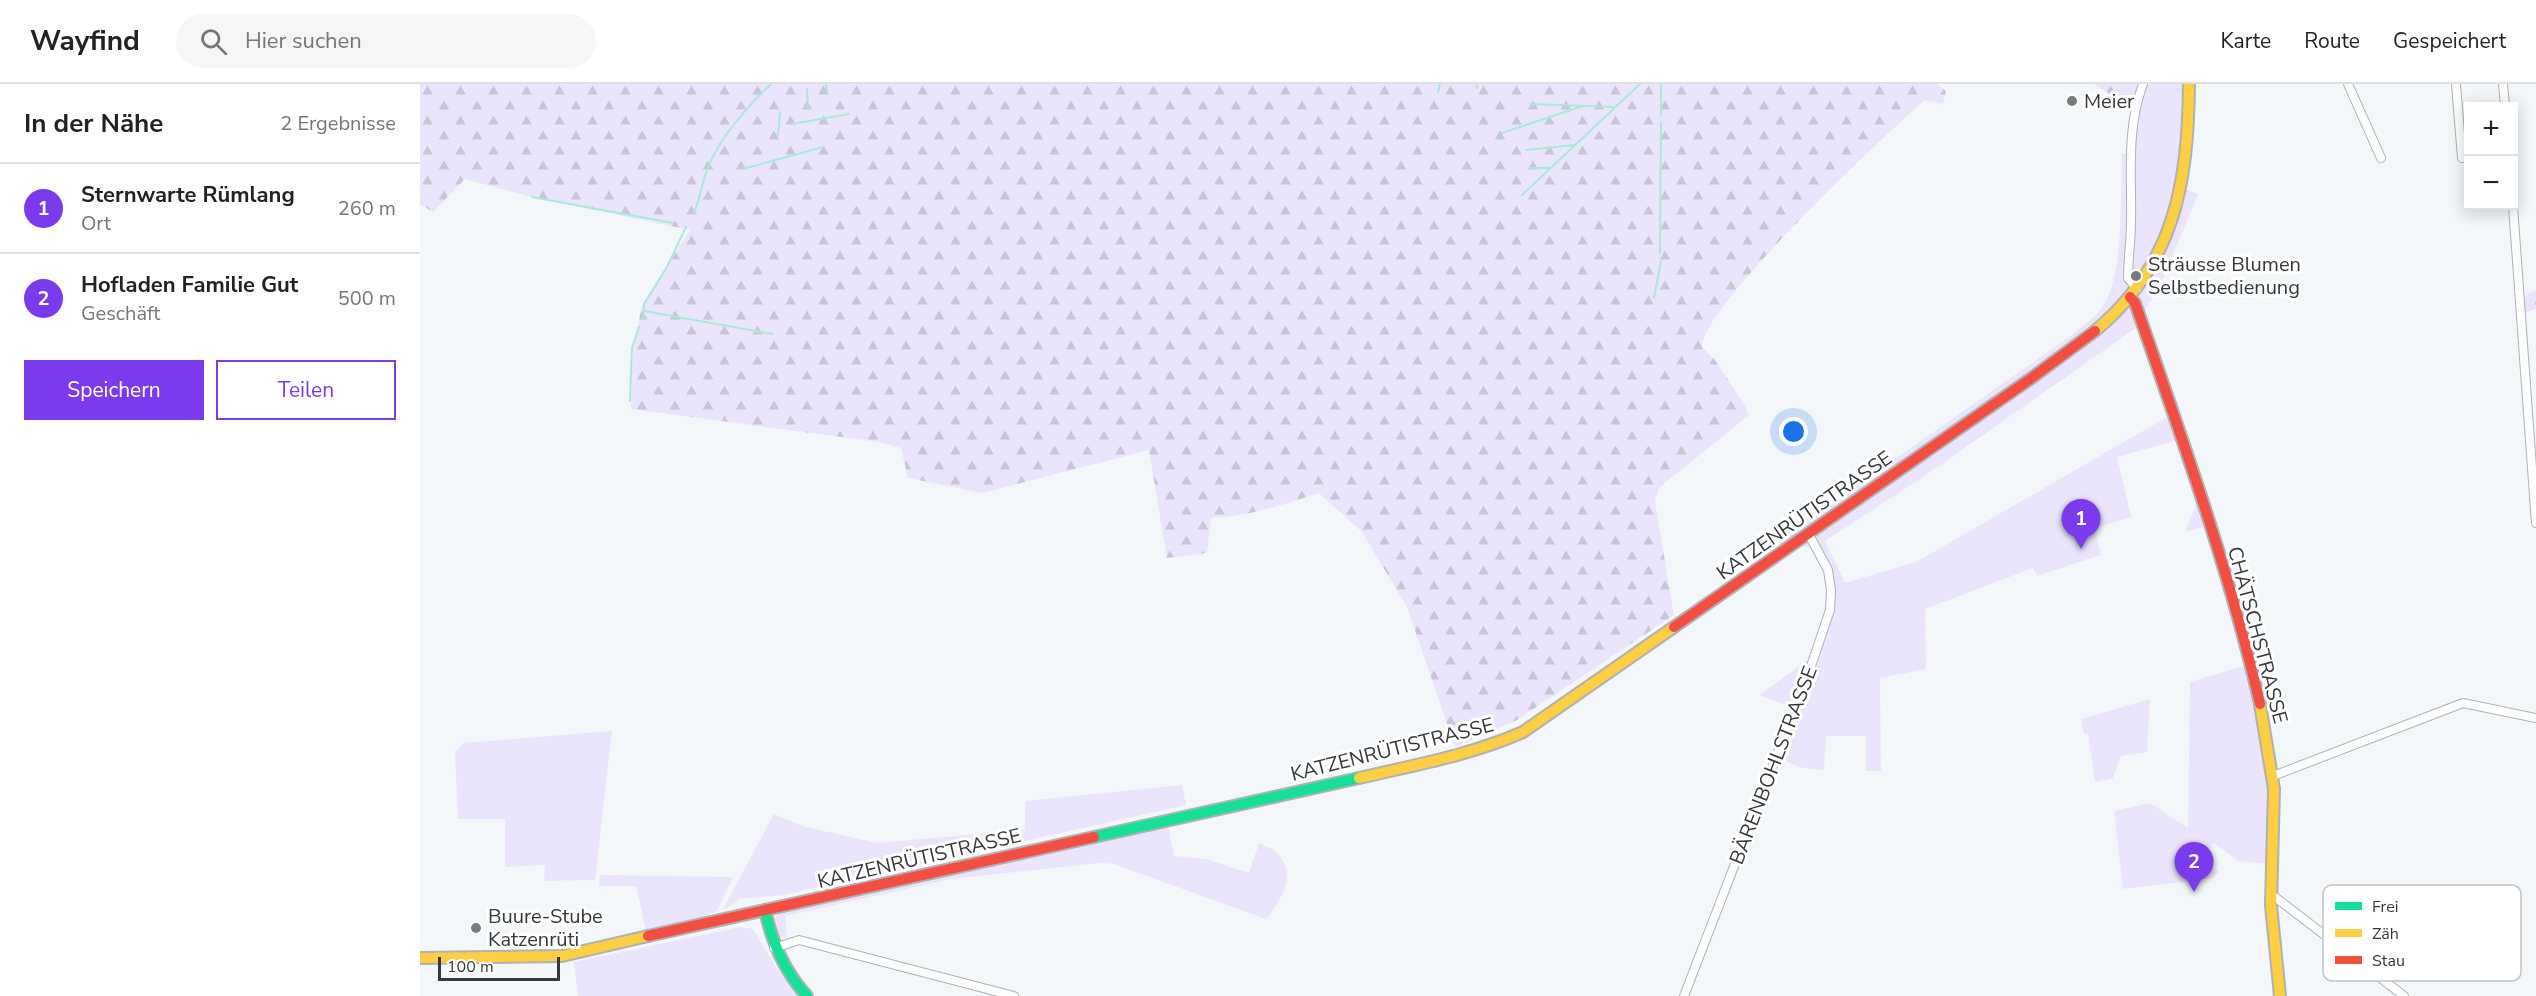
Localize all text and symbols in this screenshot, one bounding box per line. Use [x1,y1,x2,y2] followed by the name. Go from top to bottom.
[176,14,596,68] search box
[30,22,140,60] text: Wayfind
[197,25,230,58] icon: search
[245,26,362,56] text: Hier suchen
[2221,27,2271,55] text: Karte
[2304,27,2360,55] text: Route
[2393,27,2506,55] text: Gespeichert
[2084,88,2134,115] place label: Meier
[2065,94,2079,108] marker: Meier
[2464,102,2518,210] map controls
[2464,102,2518,156] button: +
[24,106,163,141] text: In der Nähe
[280,110,396,137] text: 2 Ergebnisse
[2464,156,2518,210] button: −
[81,180,295,210] text: Sternwarte Rümlang
[38,195,50,222] text: 1
[338,195,396,222] text: 260 m
[81,210,111,237] text: Ort
[2148,251,2301,301] place label: Sträusse Blumen Selbstbedienung
[2129,269,2143,283] marker: Sträusse Blumen Selbstbedienung
[81,270,298,300] text: Hofladen Familie Gut
[38,285,50,312] text: 2
[338,285,396,312] text: 500 m
[81,300,160,327] text: Geschäft
[24,360,204,420] button: Speichern
[216,360,396,420] button: Teilen
[1779,417,1808,446] your location
[1711,445,1897,586] street label: KATZENRÜTISTRASSE
[2062,500,2100,549] pin: 1
[2221,544,2294,727] street label: CHÄTSCHSTRASSE
[1723,662,1824,868] street label: BÄRENBOHLSTRASSE
[1288,711,1496,788] street label: KATZENRÜTISTRASSE
[815,822,1024,895] street label: KATZENRÜTISTRASSE
[2174,842,2214,892] pin: 2
[2323,885,2521,981] legend
[2372,896,2398,918] text: Frei
[488,903,603,953] place label: Buure-Stube Katzenrüti
[469,921,483,935] marker: Buure-Stube Katzenrüti
[2372,923,2399,945] text: Zäh
[2372,950,2405,972] text: Stau
[438,954,560,982] scale bar
[447,956,494,978] text: 100 m

